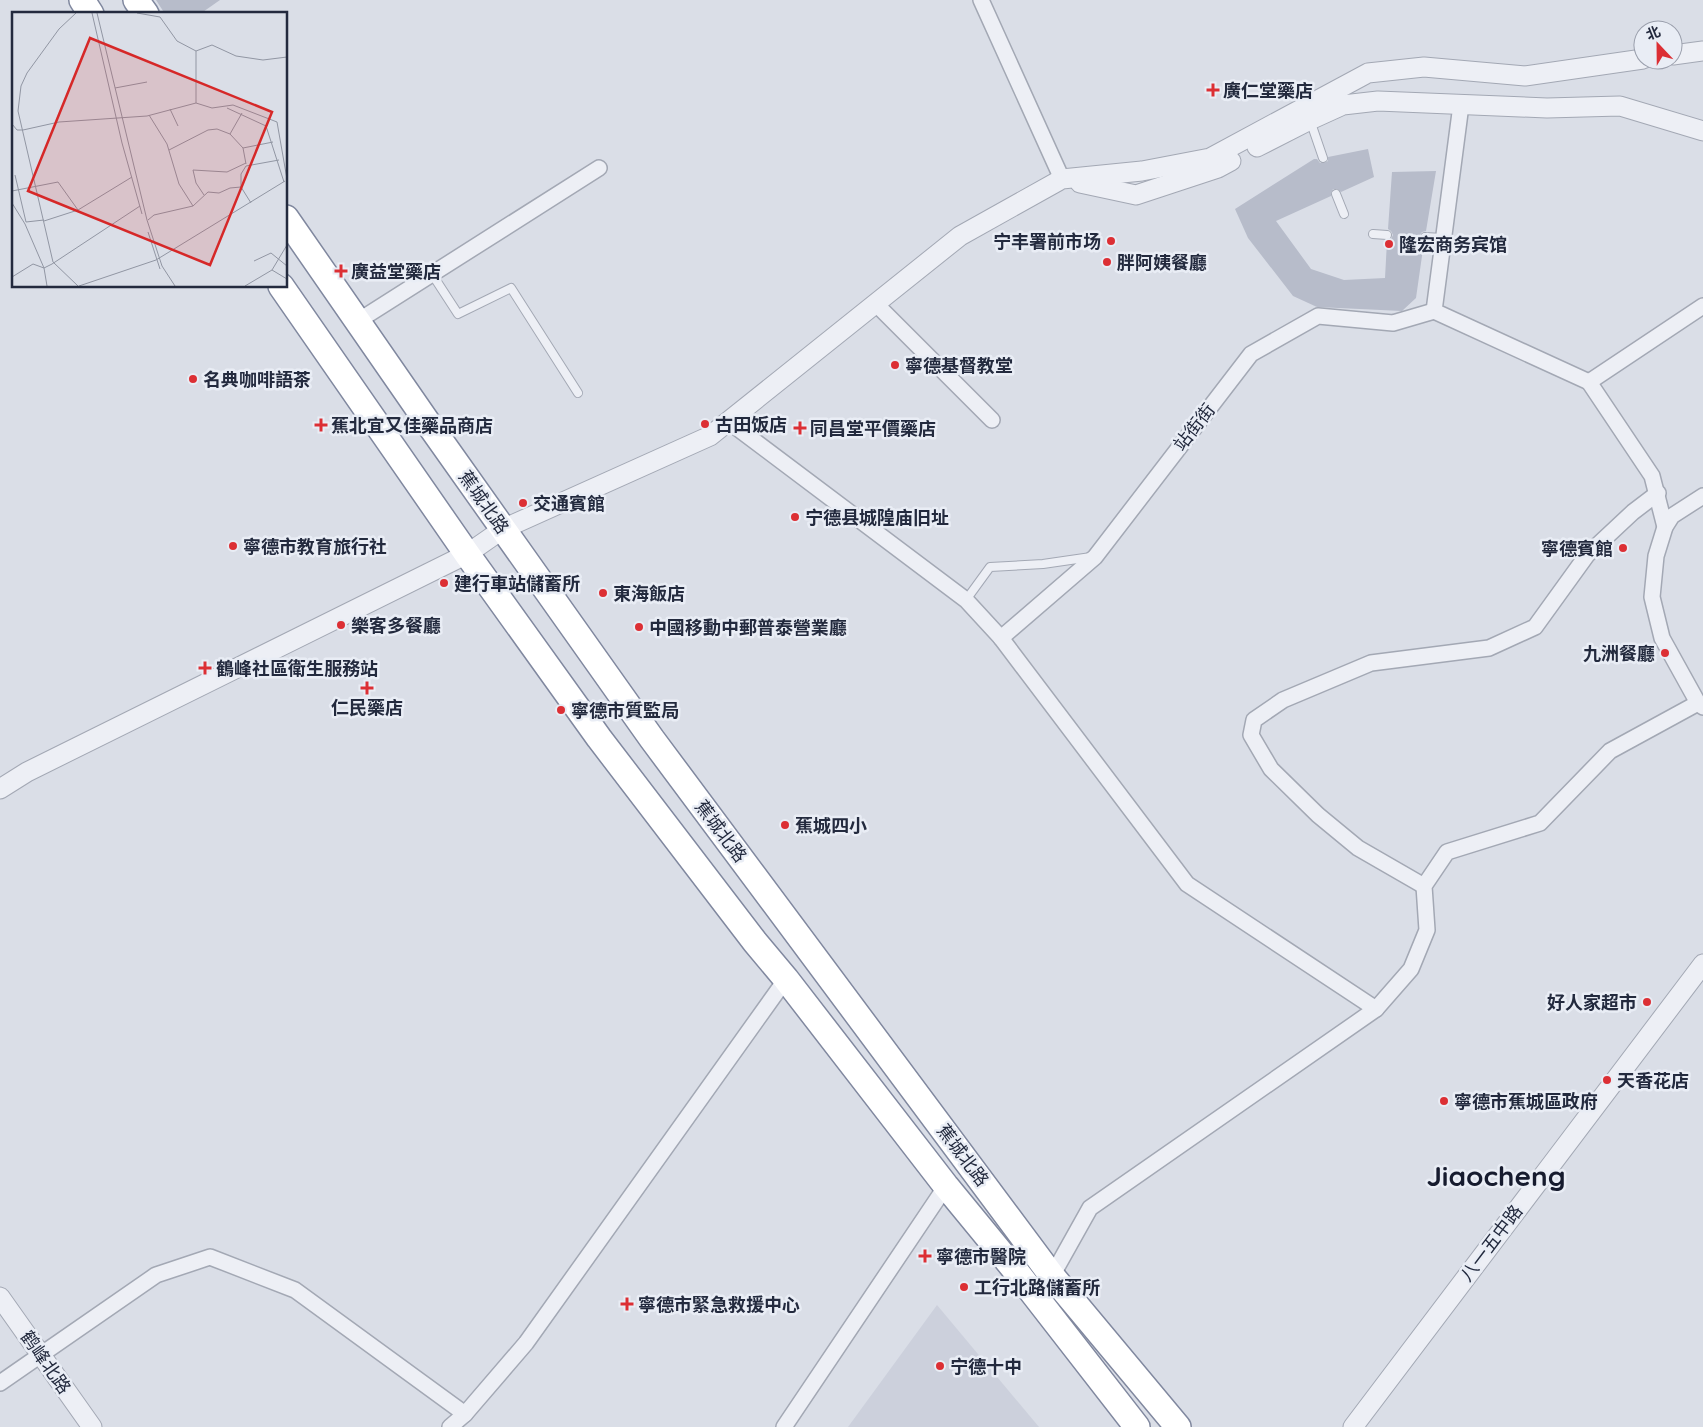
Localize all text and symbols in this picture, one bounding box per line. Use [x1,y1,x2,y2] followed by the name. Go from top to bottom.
[12,12,288,288] inset map
[1633,20,1683,70] north arrow
[1643,22,1663,44] text: 北
[1223,79,1313,102] place label: 廣仁堂藥店
[1207,84,1219,96] marker: 廣仁堂藥店
[993,230,1101,253] place label: 宁丰署前市场
[1399,233,1507,256] place label: 隆宏商务宾馆
[1105,235,1117,247] marker: 宁丰署前市场
[1383,238,1395,250] marker: 隆宏商务宾馆
[1117,251,1207,274] place label: 胖阿姨餐廳
[1101,256,1113,268] marker: 胖阿姨餐廳
[351,260,441,283] place label: 廣益堂藥店
[335,265,347,277] marker: 廣益堂藥店
[905,354,1013,377] place label: 寧德基督教堂
[889,359,901,371] marker: 寧德基督教堂
[203,368,311,391] place label: 名典咖啡語茶
[187,373,199,385] marker: 名典咖啡語茶
[1168,399,1220,455] street label: 站街街
[715,413,787,436] place label: 古田饭店
[331,414,493,437] place label: 蕉北宜又佳藥品商店
[810,417,936,440] place label: 同昌堂平價藥店
[699,418,711,430] marker: 古田饭店
[315,419,327,431] marker: 蕉北宜又佳藥品商店
[794,422,806,434] marker: 同昌堂平價藥店
[454,466,514,538] street label: 蕉城北路
[533,492,605,515] place label: 交通賓館
[517,497,529,509] marker: 交通賓館
[805,506,949,529] place label: 宁德县城隍庙旧址
[789,511,801,523] marker: 宁德县城隍庙旧址
[243,535,387,558] place label: 寧德市教育旅行社
[1541,537,1613,560] place label: 寧德賓館
[227,540,239,552] marker: 寧德市教育旅行社
[1617,542,1629,554] marker: 寧德賓館
[454,572,580,595] place label: 建行車站儲蓄所
[438,577,450,589] marker: 建行車站儲蓄所
[613,582,685,605] place label: 東海飯店
[597,587,609,599] marker: 東海飯店
[351,614,441,637] place label: 樂客多餐廳
[649,616,847,639] place label: 中國移動中郵普泰營業廳
[335,619,347,631] marker: 樂客多餐廳
[633,621,645,633] marker: 中國移動中郵普泰營業廳
[1583,642,1655,665] place label: 九洲餐廳
[1659,647,1671,659] marker: 九洲餐廳
[216,657,378,680] place label: 鶴峰社區衛生服務站
[198,661,212,675] marker: 鶴峰社區衛生服務站
[361,682,373,694] marker: 仁民藥店
[331,696,403,719] place label: 仁民藥店
[571,699,679,722] place label: 寧德市質監局
[555,704,567,716] marker: 寧德市質監局
[690,795,752,867] street label: 蕉城北路
[795,814,867,837] place label: 蕉城四小
[779,819,791,831] marker: 蕉城四小
[1547,991,1637,1014] place label: 好人家超市
[1641,996,1653,1008] marker: 好人家超市
[1617,1069,1689,1092] place label: 天香花店
[1601,1074,1613,1086] marker: 天香花店
[1454,1090,1598,1113] place label: 寧德市蕉城區政府
[1438,1095,1450,1107] marker: 寧德市蕉城區政府
[932,1119,994,1191] street label: 蕉城北路
[1426,1158,1566,1193] district label: Jiaocheng
[1455,1200,1527,1286] street label: 八一五中路
[936,1245,1026,1268] place label: 寧德市醫院
[918,1249,932,1263] marker: 寧德市醫院
[974,1276,1100,1299] place label: 工行北路儲蓄所
[958,1281,970,1293] marker: 工行北路儲蓄所
[638,1293,800,1316] place label: 寧德市緊急救援中心
[620,1297,634,1311] marker: 寧德市緊急救援中心
[16,1326,76,1398] street label: 鹤峰北路
[950,1355,1022,1378] place label: 宁德十中
[934,1360,946,1372] marker: 宁德十中

